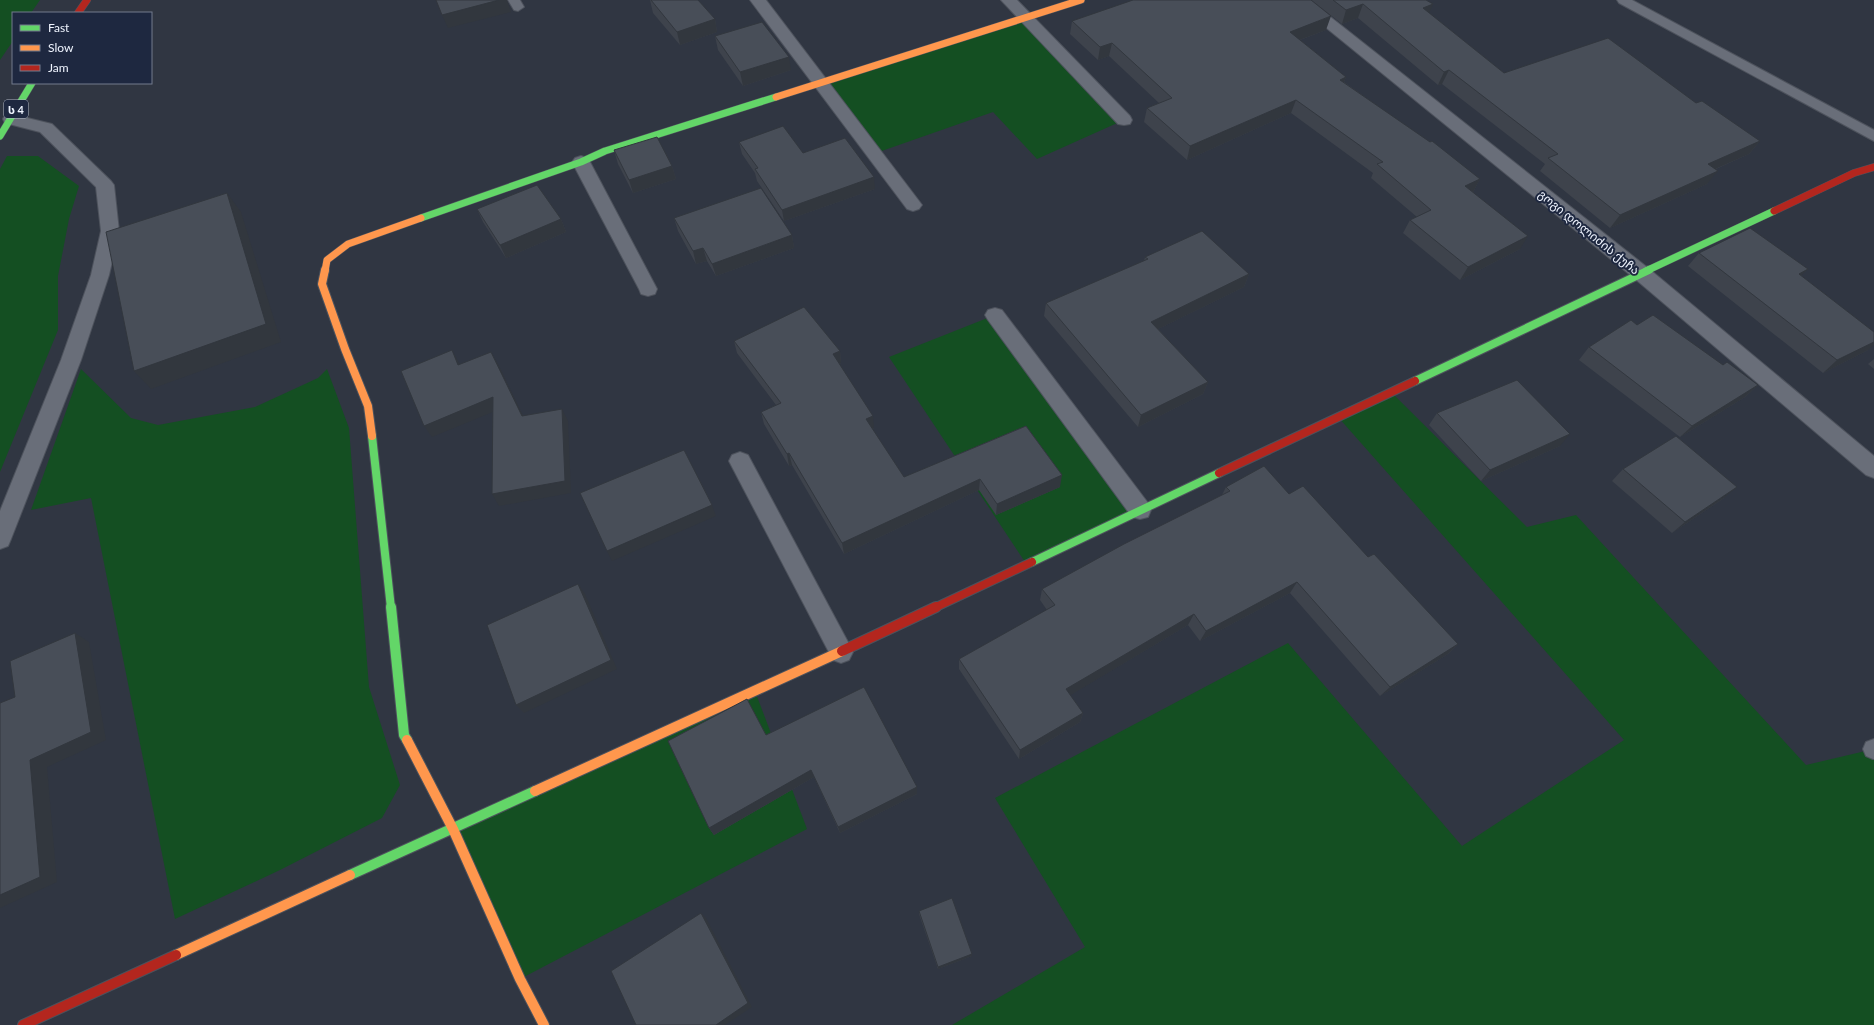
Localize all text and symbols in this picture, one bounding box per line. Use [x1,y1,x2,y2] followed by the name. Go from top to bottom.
[12,12,152,84] legend
[48,20,70,35] text: Fast
[48,40,74,55] text: Slow
[48,60,69,75] text: Jam
[4,100,28,118] road number: ს 4
[1535,187,1643,278] street label: გოგი დოლიძის ქუჩა

